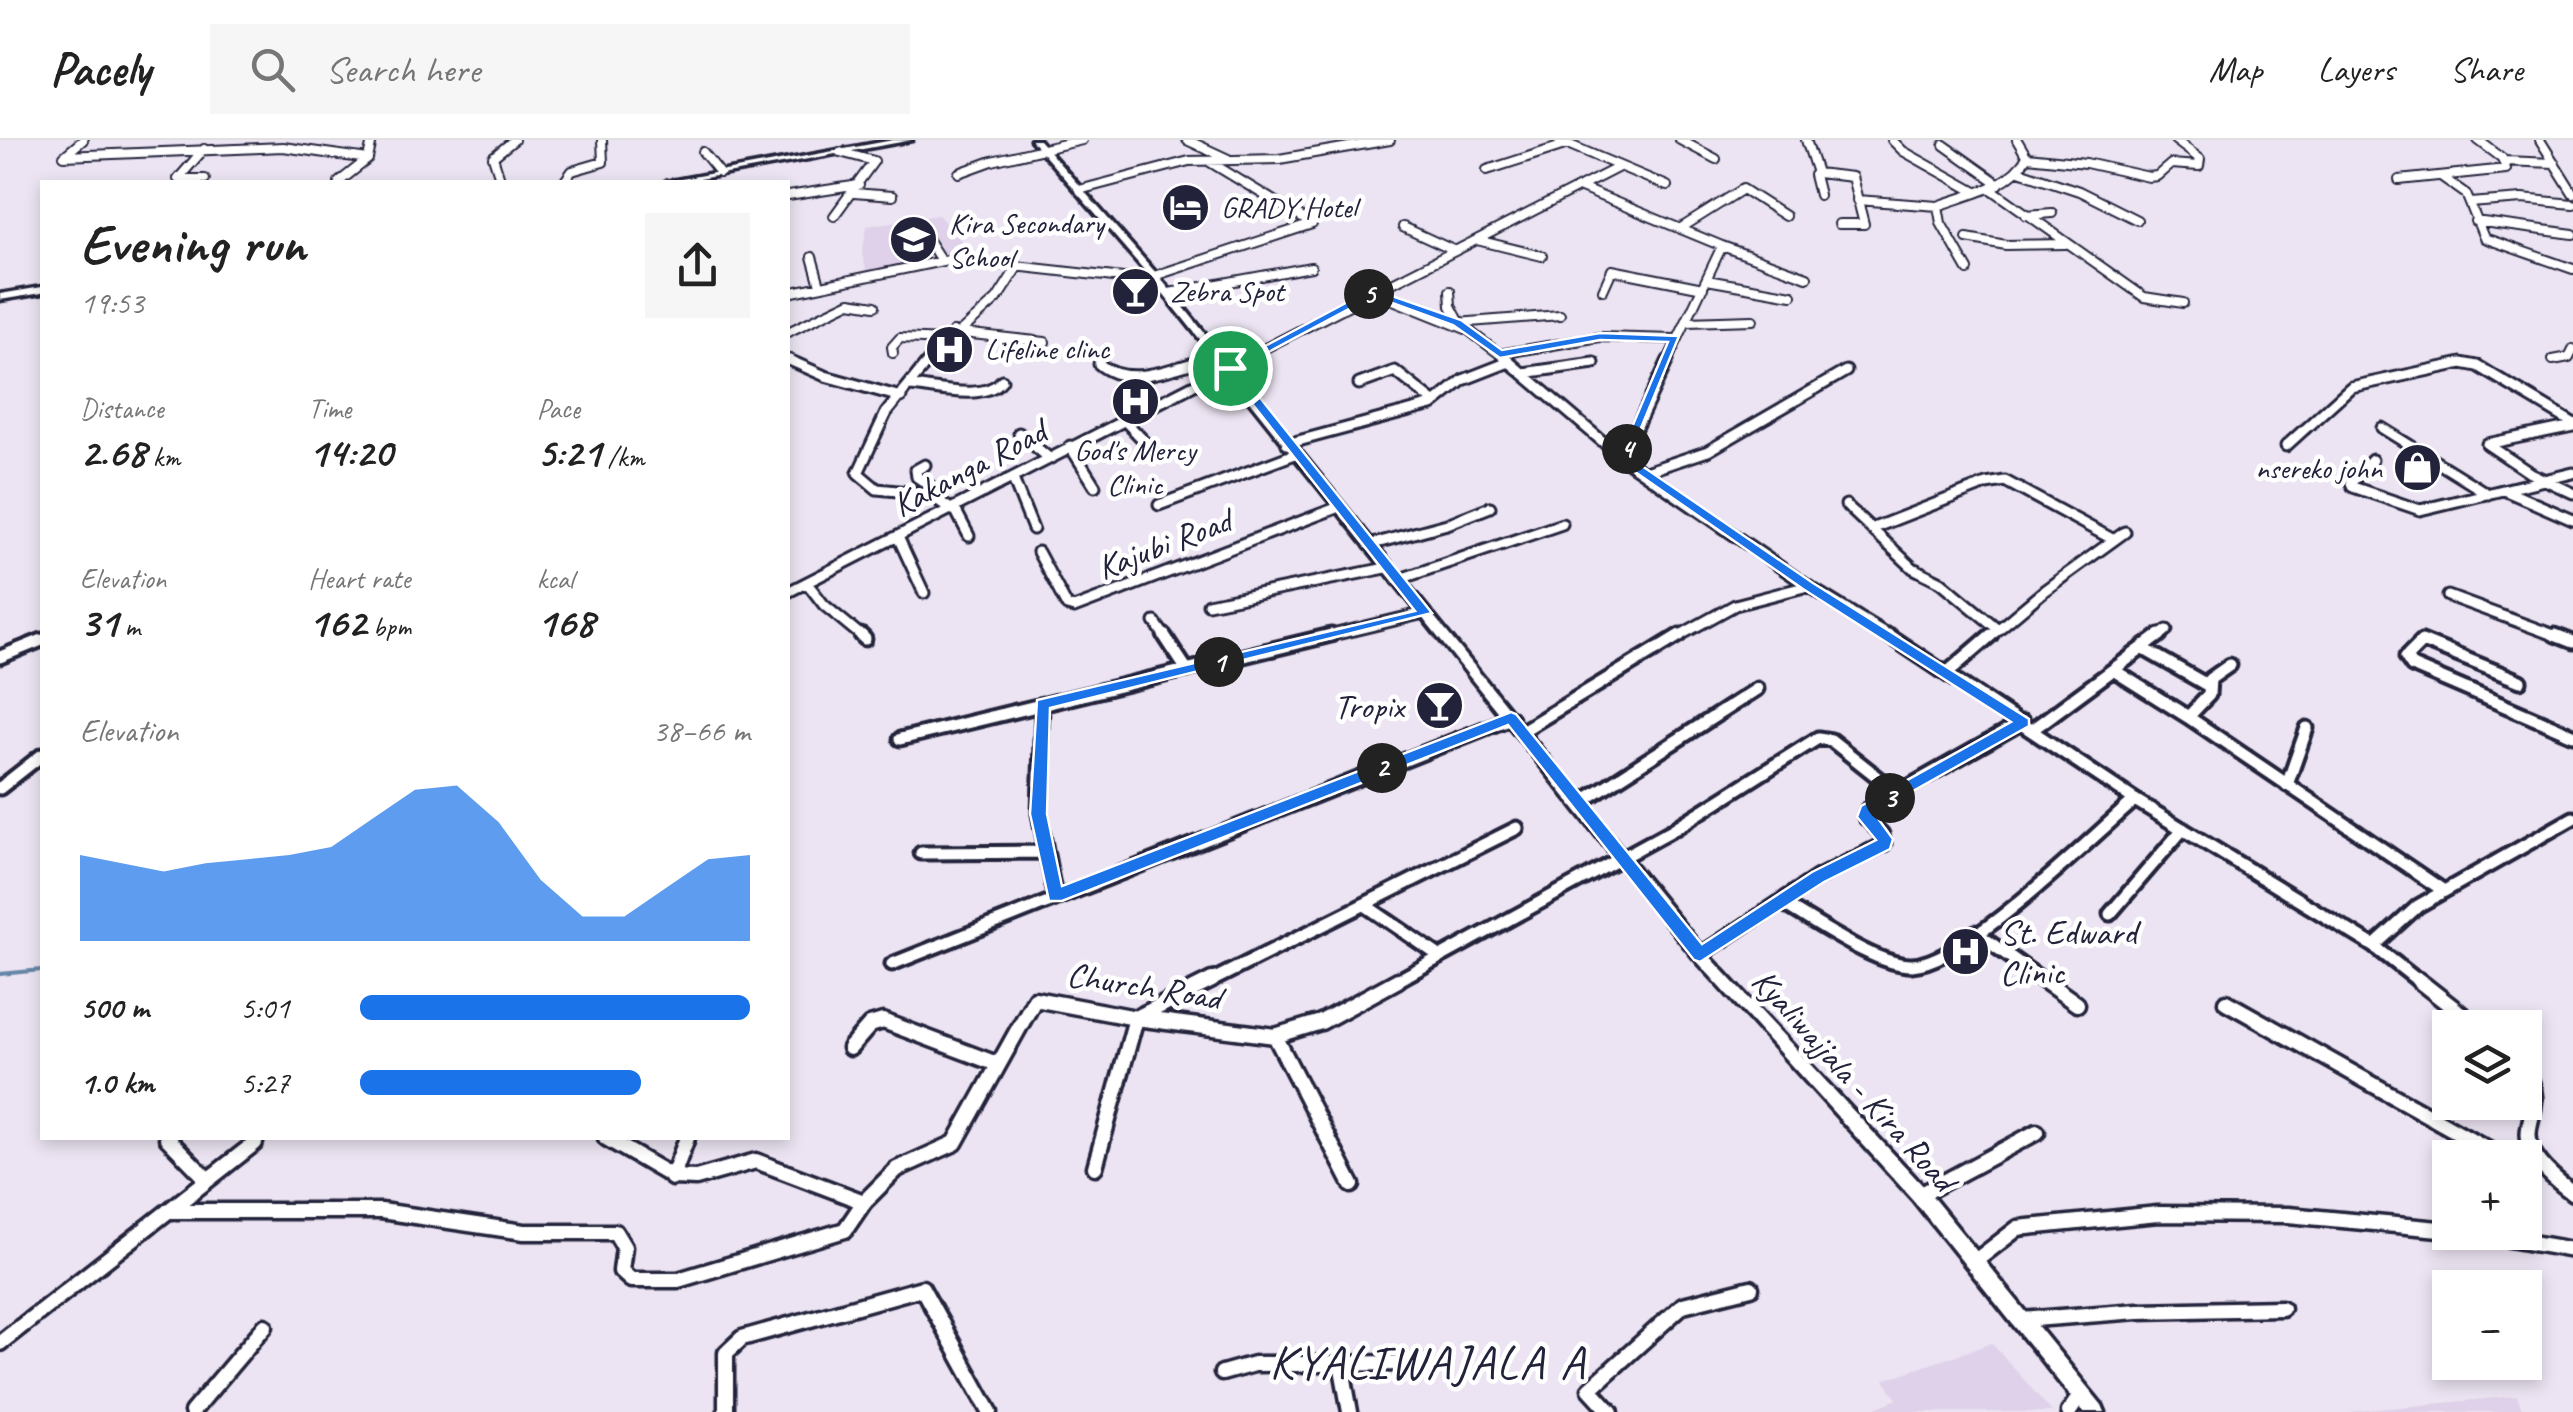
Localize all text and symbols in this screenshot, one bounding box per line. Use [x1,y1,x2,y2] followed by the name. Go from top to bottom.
[210,24,910,114] search box
[50,39,150,99] text: Pacely
[245,42,300,97] icon: search
[325,46,480,93] text: Search here
[2209,47,2262,92] text: Map
[2317,47,2395,92] text: Layers
[2450,47,2523,92] text: Share
[1160,181,1212,233] hotel icon: GRADY Hotel
[1221,188,1362,226] place label: GRADY Hotel
[949,204,1107,276] place label: Kira Secondary School
[80,209,305,279] text: Evening run
[645,213,750,318] button: share
[888,214,940,266] school or university icon: Kira Secondary School
[1109,265,1161,317] bar icon: Zebra Spot
[1344,269,1394,319] pin: 5
[1170,272,1287,310] place label: Zebra Spot
[1363,276,1375,311] text: 5
[80,282,144,323] text: 19:53
[924,323,976,375] hospital icon: Lifeline clinc
[1188,326,1273,411] pin
[985,330,1110,368] place label: Lifeline clinc
[1203,341,1258,396] icon: arrive
[1109,375,1161,427] hospital icon: God's Mercy Clinic
[80,391,164,426] text: Distance
[308,391,351,426] text: Time
[537,391,580,426] text: Pace
[884,406,1058,527] street label: Kakanga Road
[1602,424,1652,474] pin: 4
[80,426,146,479] text: 2.68
[308,426,392,479] text: 14:20
[537,426,601,479] text: 5:21
[1074,431,1199,503] place label: God's Mercy Clinic
[1621,431,1633,466] text: 4
[146,439,180,474] text: km
[601,439,644,474] text: /km
[2391,442,2443,494] shop icon: nsereko john
[2255,449,2383,487] place label: nsereko john
[1090,496,1242,590] street label: Kajubi Road
[80,561,166,596] text: Elevation
[308,561,410,596] text: Heart rate
[537,561,574,596] text: kcal
[80,596,118,649] text: 31
[308,596,366,649] text: 162
[537,596,594,649] text: 168
[118,609,140,644] text: m
[366,609,411,644] text: bpm
[1194,637,1244,687] pin: 1
[1213,644,1225,679] text: 1
[1413,680,1465,732] bar icon: Tropix
[1334,684,1407,729] place label: Tropix
[80,710,178,751] text: Elevation
[652,710,750,751] text: 38–66 m
[1357,743,1407,793] pin: 2
[1376,750,1388,785] text: 2
[1865,773,1915,823] pin: 3
[1884,780,1896,815] text: 3
[2000,910,2142,995] place label: St. Edward Clinic
[1939,926,1991,978] hospital icon: St. Edward Clinic
[1064,952,1229,1021] street label: Church Road
[1742,959,1969,1205] street label: Kyaliwajjala - Kira Road
[80,987,149,1028] text: 500 m
[240,987,290,1028] text: 5:01
[2432,1010,2542,1380] map controls
[2432,1010,2542,1120] button: layers
[80,1062,154,1103] text: 1.0 km
[240,1062,290,1103] text: 5:27
[2432,1140,2542,1250] button: +
[2432,1270,2542,1380] button: −
[1270,1332,1587,1392] district label: KYALIWAJALA A

